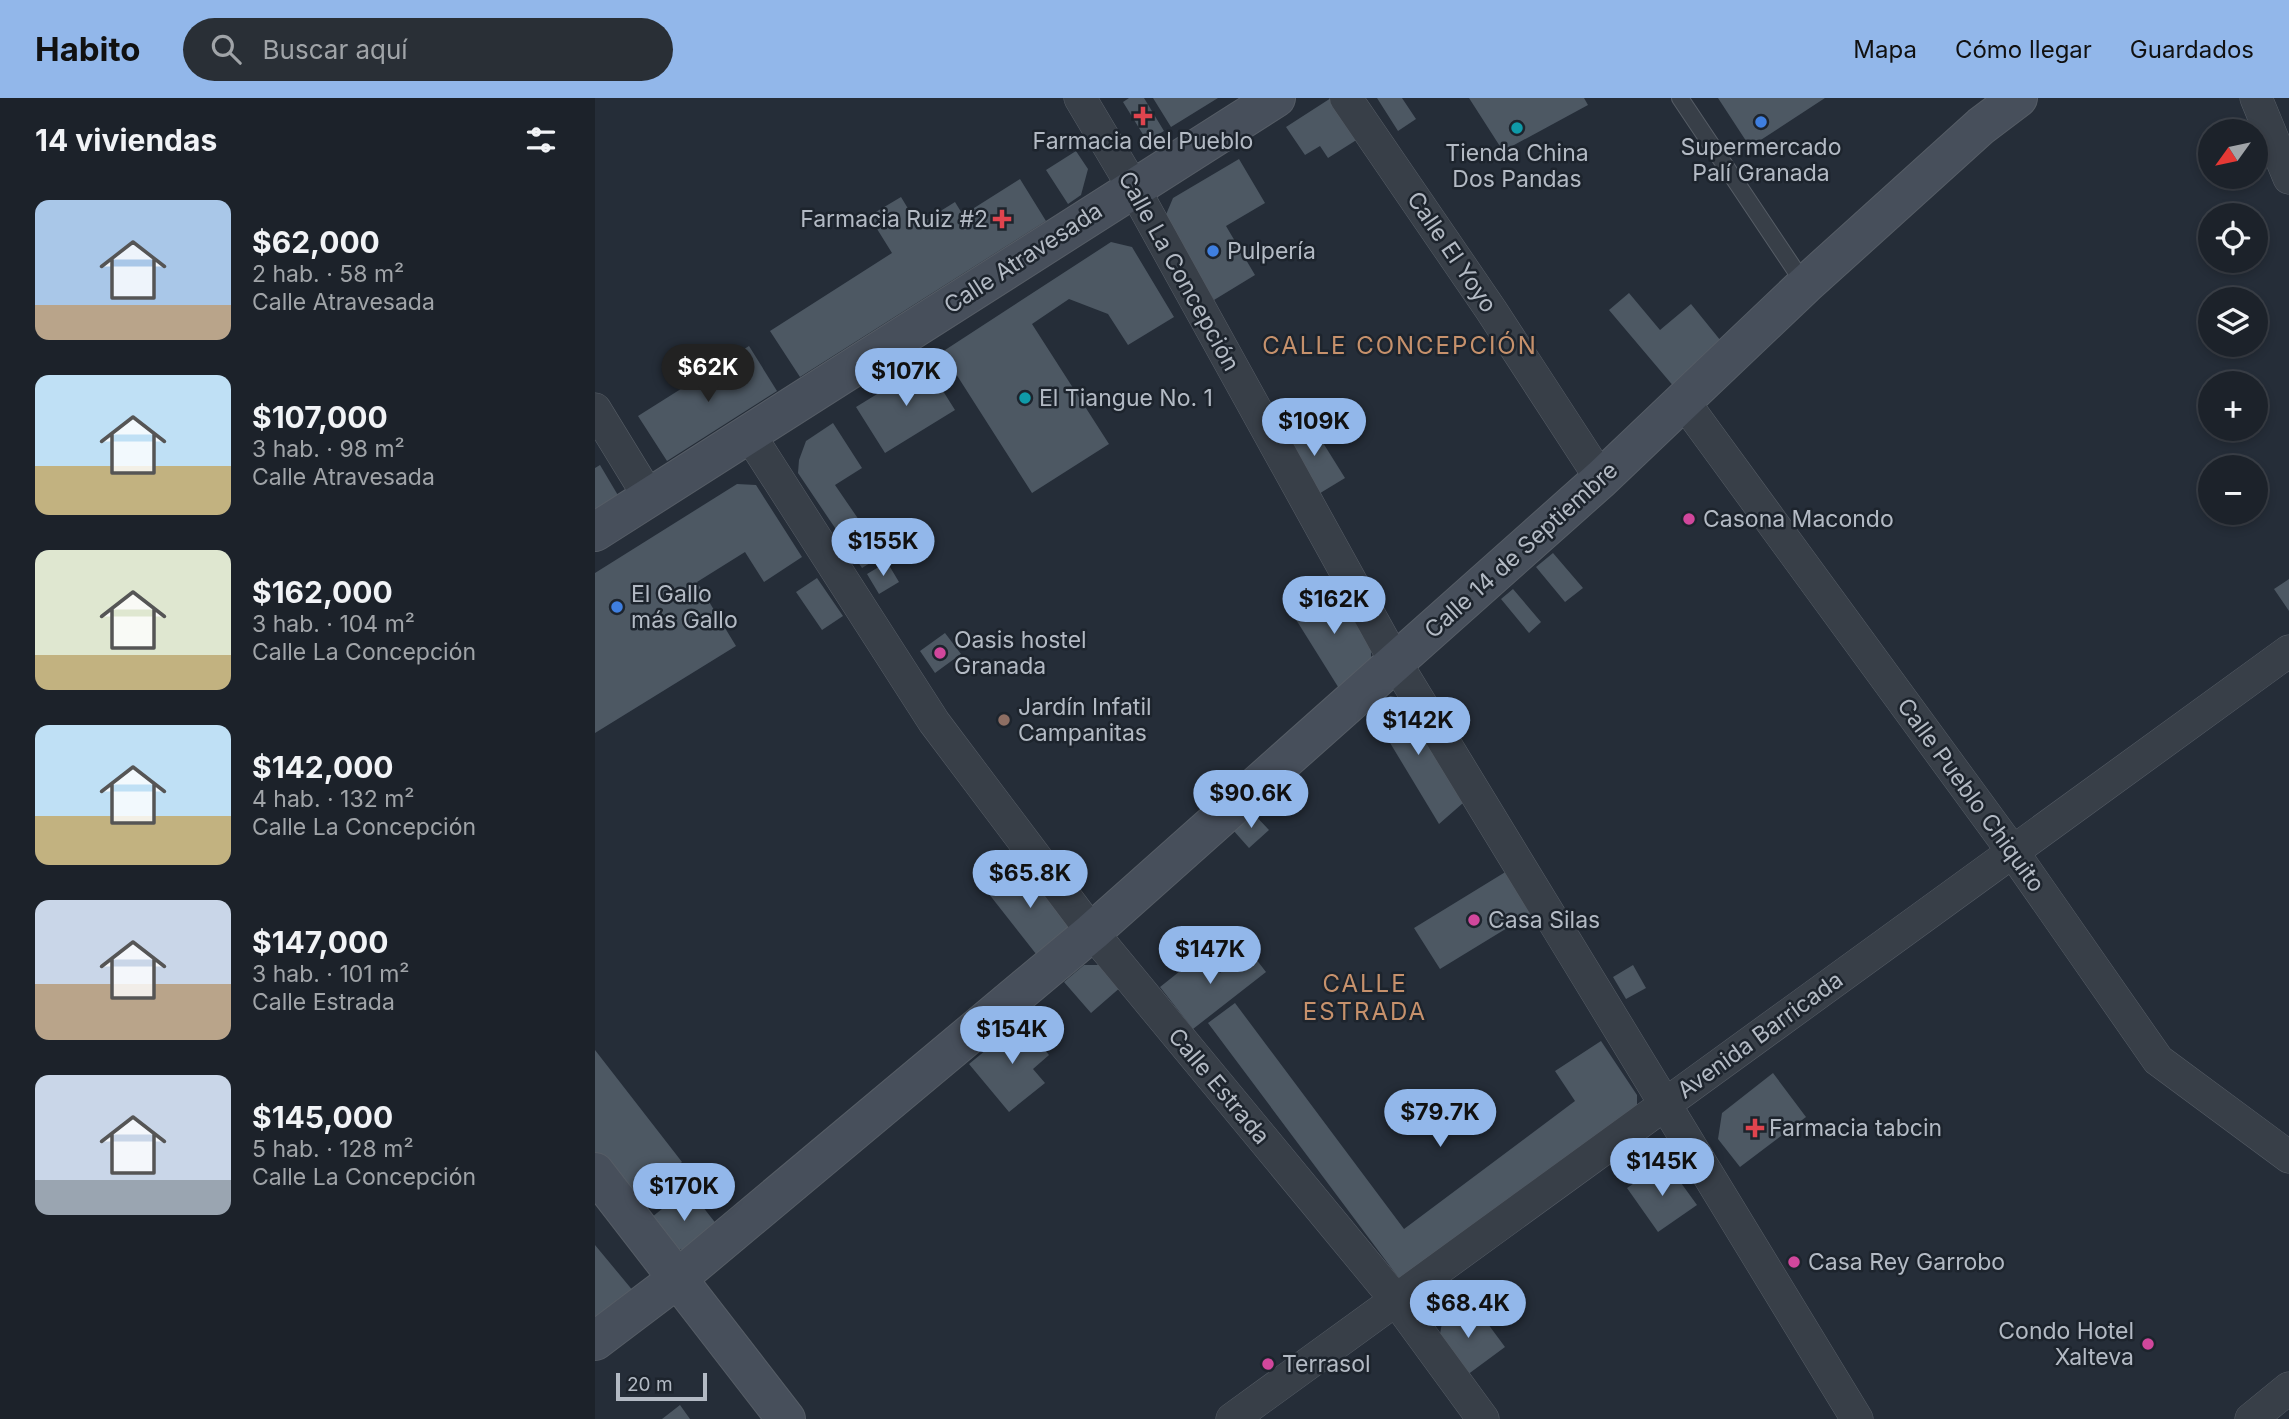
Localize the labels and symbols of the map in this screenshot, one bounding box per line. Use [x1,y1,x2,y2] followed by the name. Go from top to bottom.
[1135,108,1151,124] marker: Farmacia del Pueblo
[1753,114,1769,130] marker: Supermercado Palí Granada
[2198,119,2268,189] north arrow
[1509,120,1525,136] marker: Tienda China Dos Pandas
[1033,127,1253,155] place label: Farmacia del Pueblo
[1681,133,1841,187] place label: Supermercado Palí Granada
[1445,139,1589,193] place label: Tienda China Dos Pandas
[1112,166,1246,376] street label: Calle La Concepción
[1401,186,1503,318] street label: Calle El Yoyo
[939,196,1107,320] street label: Calle Atravesada
[800,205,988,233] place label: Farmacia Ruiz #2
[994,211,1010,227] marker: Farmacia Ruiz #2
[1227,237,1316,265] place label: Pulpería
[1205,243,1221,259] marker: Pulpería
[1262,331,1538,360] district label: CALLE CONCEPCIÓN
[667,344,749,404] pin: $62K
[857,348,955,408] pin: $107K
[1039,384,1213,412] place label: El Tiangue No. 1
[1017,390,1033,406] marker: El Tiangue No. 1
[1265,398,1363,458] pin: $109K
[1419,456,1623,644] street label: Calle 14 de Septiembre
[1703,505,1894,533] place label: Casona Macondo
[1681,511,1697,527] marker: Casona Macondo
[834,518,932,578] pin: $155K
[1285,576,1383,636] pin: $162K
[631,580,738,634] place label: El Gallo más Gallo
[609,599,625,615] marker: El Gallo más Gallo
[954,626,1087,680] place label: Oasis hostel Granada
[932,645,948,661] marker: Oasis hostel Granada
[1018,693,1152,747] place label: Jardín Infatil Campanitas
[1891,693,2051,897] street label: Calle Pueblo Chiquito
[1369,698,1467,757] pin: $142K
[996,712,1012,728] marker: Jardín Infatil Campanitas
[1194,770,1308,830] pin: $90.6K
[973,850,1087,910] pin: $65.8K
[1488,906,1600,934] place label: Casa Silas
[1466,912,1482,928] marker: Casa Silas
[1161,926,1259,986] pin: $147K
[1672,966,1848,1104] street label: Avenida Barricada
[1303,969,1427,1026] district label: CALLE ESTRADA
[963,1006,1061,1066] pin: $154K
[1162,1022,1276,1150] street label: Calle Estrada
[1383,1090,1497,1149] pin: $79.7K
[1769,1114,1942,1142] place label: Farmacia tabcin
[1747,1120,1763,1136] marker: Farmacia tabcin
[1613,1138,1711,1198] pin: $145K
[635,1164,733,1223] pin: $170K
[1808,1248,2005,1276] place label: Casa Rey Garrobo
[1786,1254,1802,1270] marker: Casa Rey Garrobo
[1411,1280,1525,1340] pin: $68.4K
[1998,1317,2134,1371] place label: Condo Hotel Xalteva
[2140,1336,2156,1352] marker: Condo Hotel Xalteva
[1282,1350,1371,1378] place label: Terrasol
[1260,1356,1276,1372] marker: Terrasol
[616,1370,707,1402] scale bar

